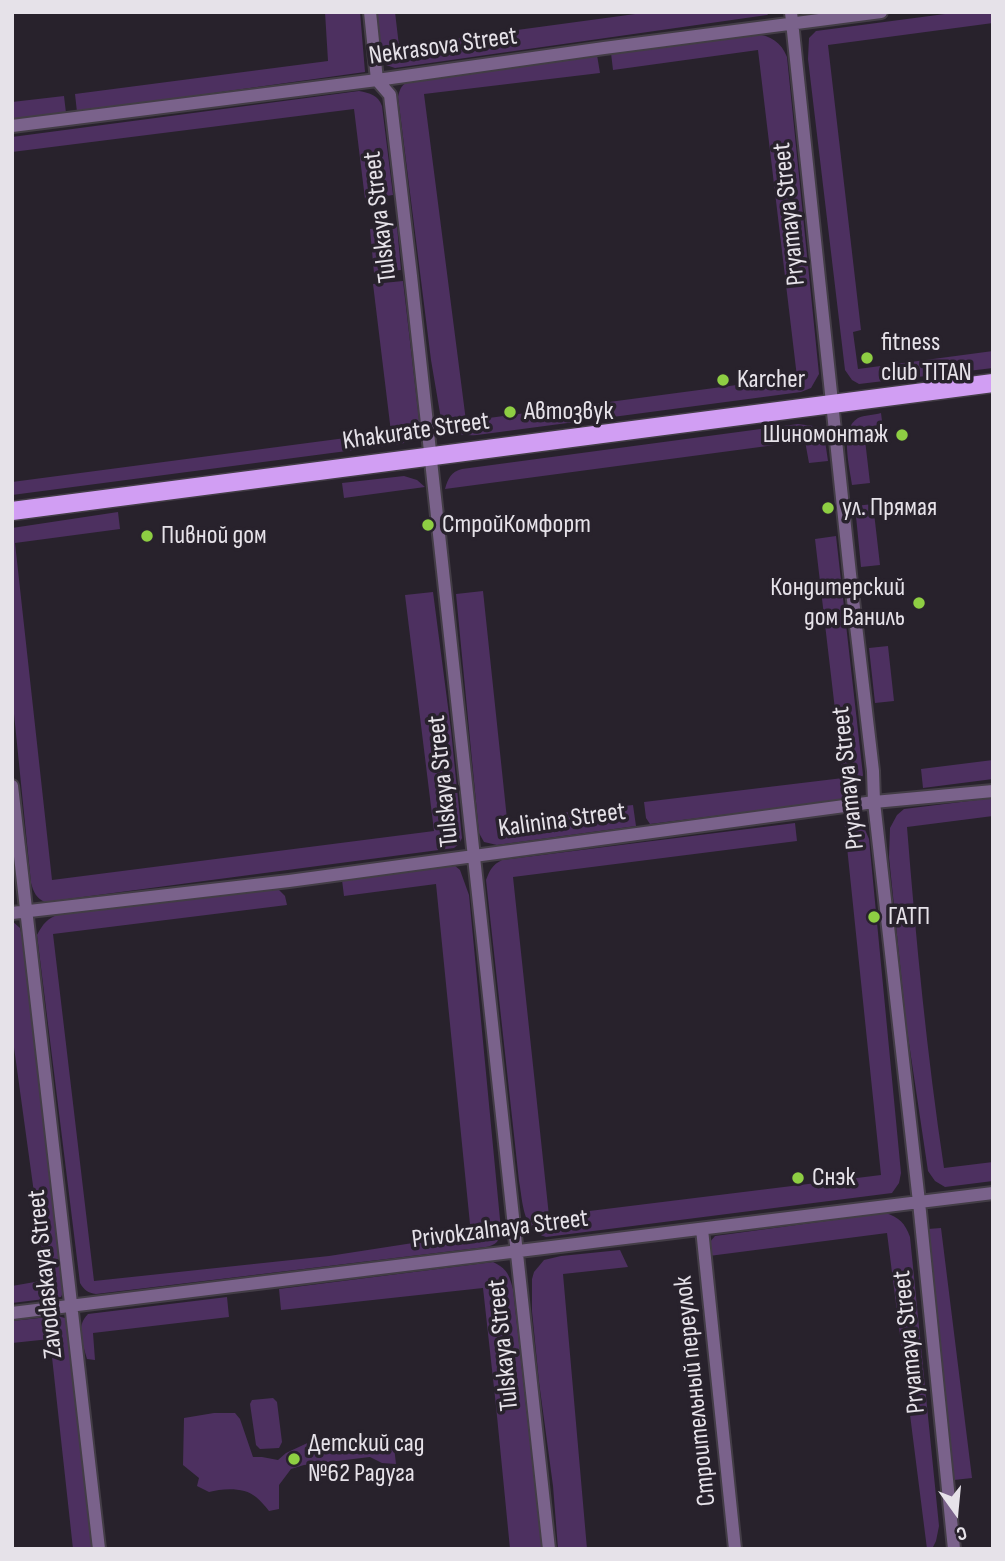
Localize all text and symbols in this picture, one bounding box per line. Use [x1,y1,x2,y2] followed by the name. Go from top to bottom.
[367,21,519,73] street label: Nekrasova Street
[767,141,813,287] street label: Pryamaya Street
[357,150,405,284] street label: Tulskaya Street
[881,327,972,388] place label: fitness club TITAN
[859,350,875,366] marker: fitness club TITAN
[737,364,805,396] place label: Karcher
[715,372,731,388] marker: Karcher
[524,396,613,428] place label: Автозвук
[502,404,518,420] marker: Автозвук
[341,406,491,458] street label: Khakurate Street
[763,419,888,451] place label: Шиномонтаж
[894,427,910,443] marker: Шиномонтаж
[842,492,937,524] place label: ул. Прямая
[820,500,836,516] marker: ул. Прямая
[442,509,591,541] place label: СтройКомфорт
[420,517,436,533] marker: СтройКомфорт
[161,520,267,552] place label: Пивной дом
[139,528,155,544] marker: Пивной дом
[770,572,905,634] place label: Кондитерский дом Ваниль
[911,595,927,611] marker: Кондитерский дом Ваниль
[826,705,872,851] street label: Pryamaya Street
[422,714,466,848] street label: Tulskaya Street
[496,797,628,845] street label: Kalinina Street
[888,901,930,933] place label: ГАТП
[866,909,882,925] marker: ГАТП
[812,1162,855,1194] place label: Снэк
[790,1170,806,1186] marker: Снэк
[22,1188,70,1360] street label: Zavodaskaya Street
[410,1204,590,1256] street label: Privokzalnaya Street
[887,1269,933,1415] street label: Pryamaya Street
[668,1274,724,1508] street label: Строительный переулок
[482,1278,526,1412] street label: Tulskaya Street
[308,1428,425,1490] place label: Детский сад №62 Радуга
[286,1451,302,1467] marker: Детский сад №62 Радуга
[921,1477,991,1547] north arrow
[954,1520,969,1545] text: С

